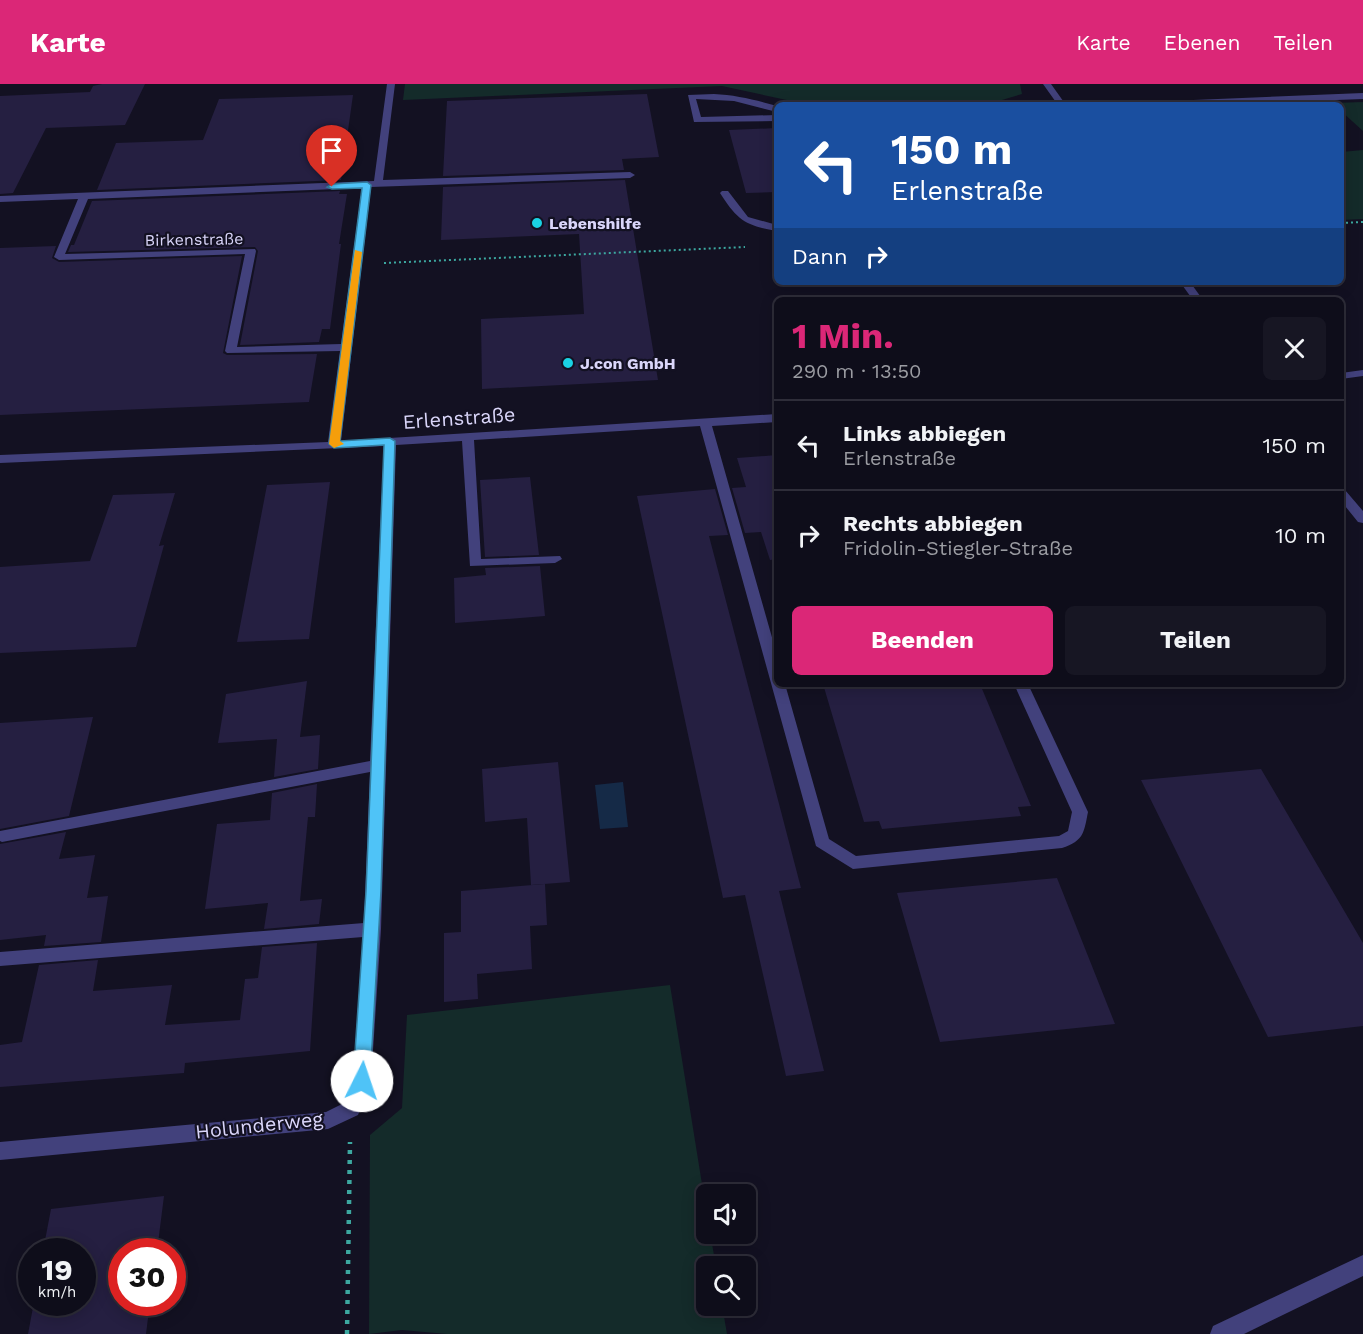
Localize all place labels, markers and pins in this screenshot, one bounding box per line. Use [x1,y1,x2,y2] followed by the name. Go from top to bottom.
[306,125,357,187] pin
[549,214,641,233] place label: Lebenshilfe
[530,216,544,230] marker: Lebenshilfe
[580,354,676,373] place label: J.con GmbH
[561,356,575,370] marker: J.con GmbH

